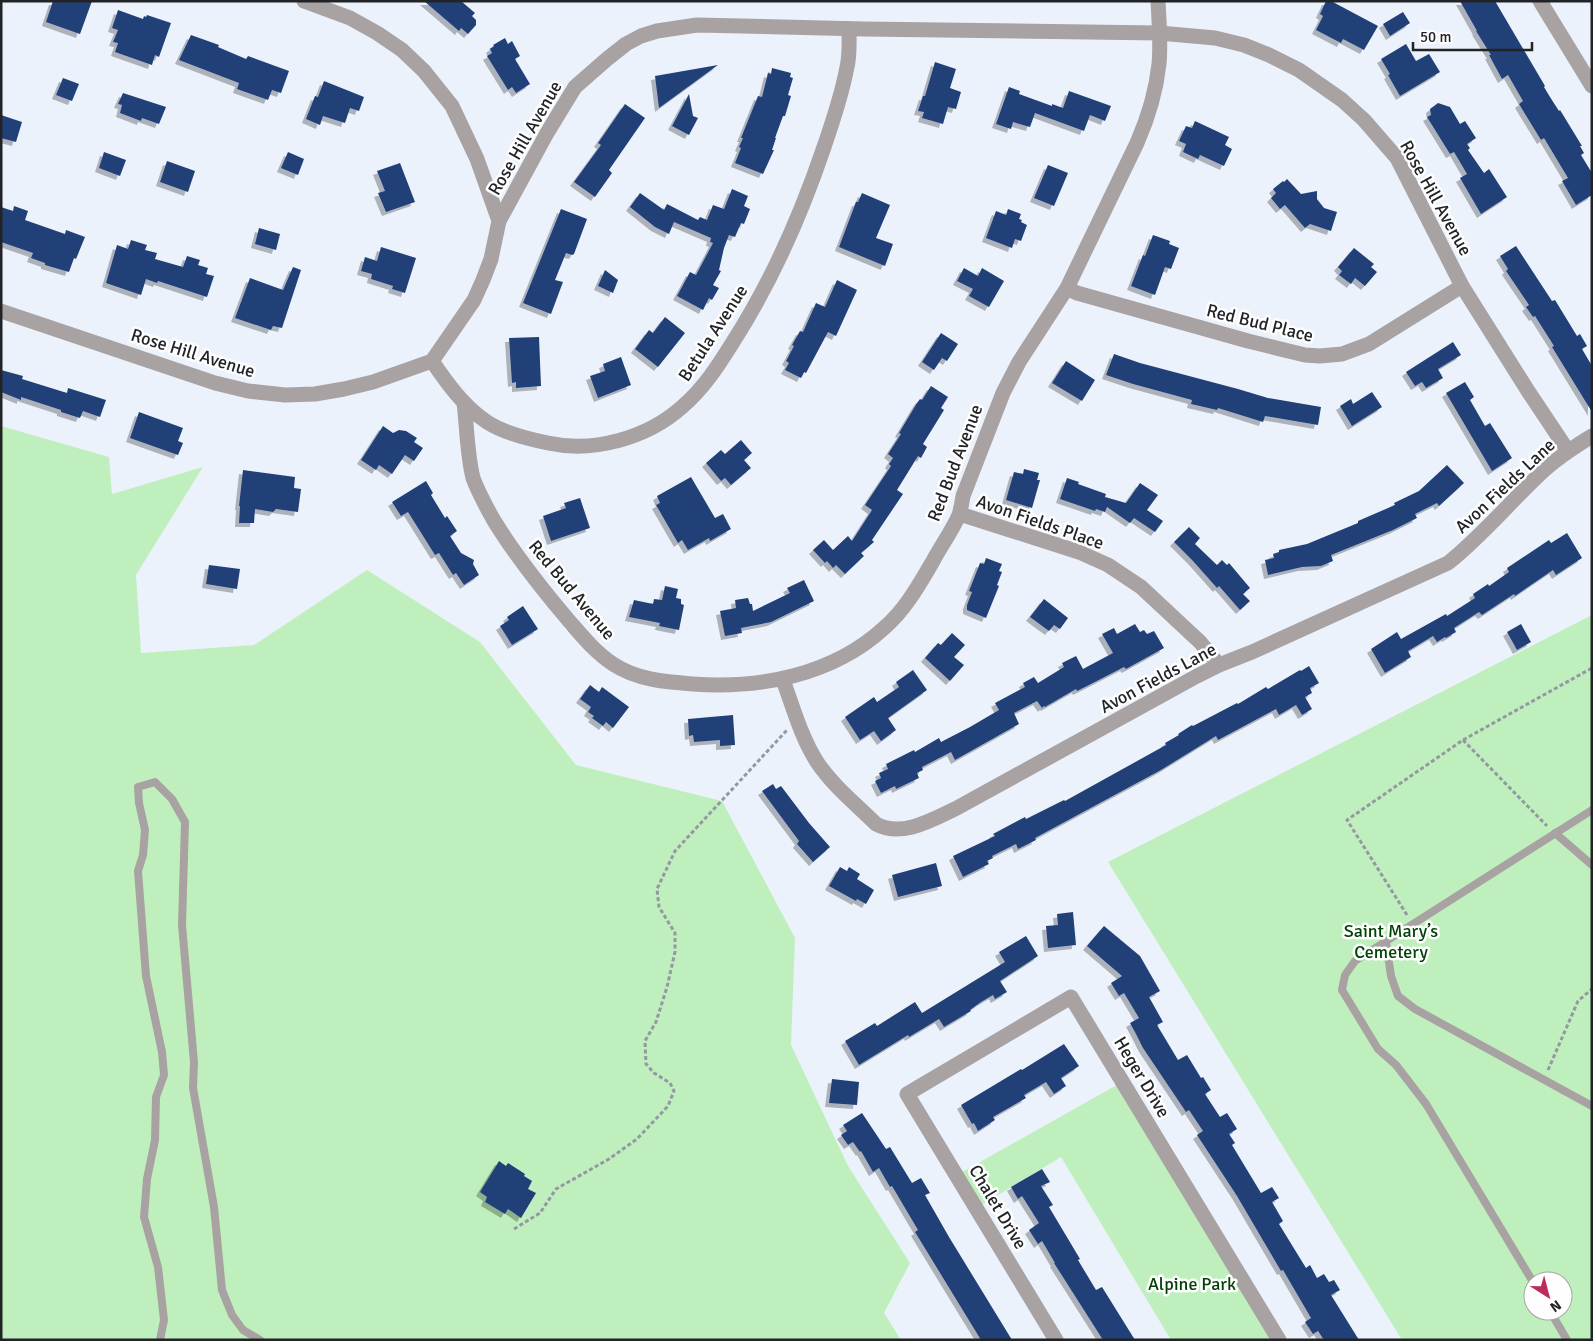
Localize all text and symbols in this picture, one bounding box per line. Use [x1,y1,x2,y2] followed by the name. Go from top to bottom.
[1413,20,1532,52] scale bar
[1420,28,1451,46] text: 50 m
[483,77,567,199] street label: Rose Hill Avenue
[1395,137,1477,259] street label: Rose Hill Avenue
[674,281,752,385] street label: Betula Avenue
[1204,299,1316,347] street label: Red Bud Place
[128,324,258,382] street label: Rose Hill Avenue
[923,401,987,525] street label: Red Bud Avenue
[1450,434,1560,538] street label: Avon Fields Lane
[973,490,1107,554] street label: Avon Fields Place
[524,536,620,644] street label: Red Bud Avenue
[1096,638,1220,718] street label: Avon Fields Lane
[1344,920,1438,963] park label: Saint Mary’s Cemetery
[1109,1033,1175,1121] street label: Heger Drive
[964,1161,1032,1253] street label: Chalet Drive
[1523,1271,1573,1321] north arrow
[1148,1273,1236,1295] park label: Alpine Park
[1546,1296,1564,1316] text: N

